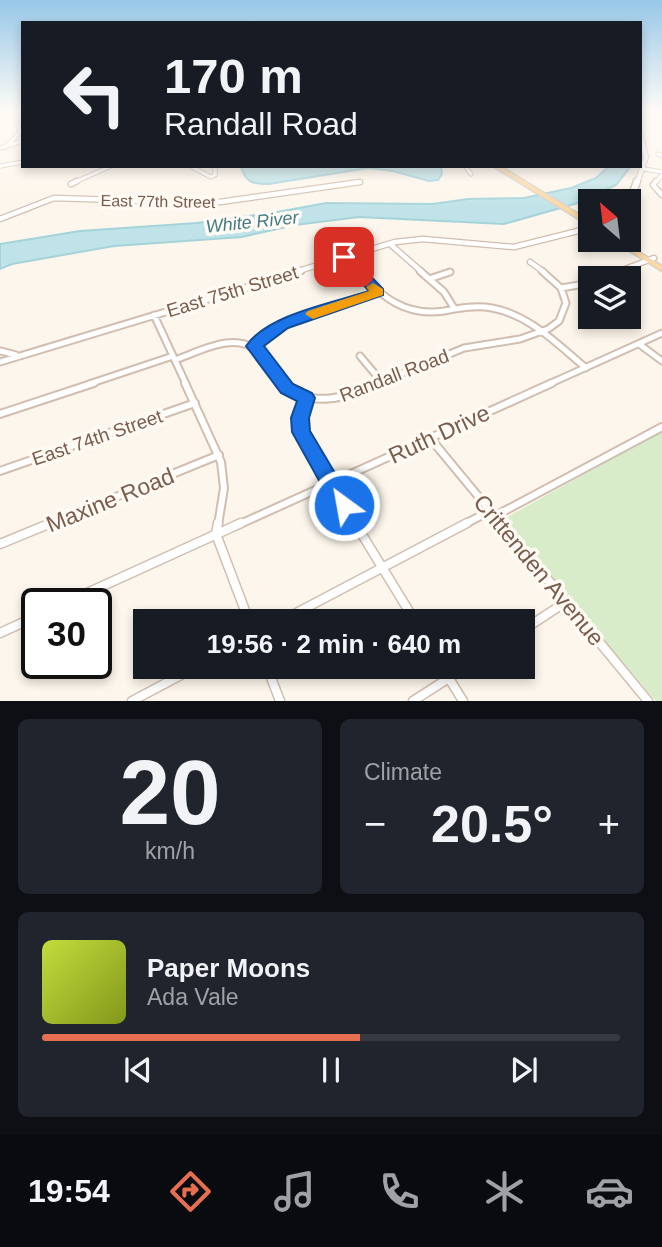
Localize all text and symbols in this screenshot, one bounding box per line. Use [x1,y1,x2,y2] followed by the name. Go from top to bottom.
[49,49,140,140] icon: left
[164,49,303,103] text: 170 m
[164,106,358,142] text: Randall Road
[578,189,640,252] north arrow
[578,189,641,329] map controls
[100,192,216,211] street label: East 77th Street
[205,207,300,237] water label: White River
[314,227,374,287] pin
[325,238,363,276] icon: arrive
[164,261,301,321] street label: East 75th Street
[578,266,641,329] button: layers
[337,345,452,406] street label: Randall Road
[384,399,494,469] street label: Ruth Drive
[29,405,166,470] street label: East 74th Street
[42,463,178,537] street label: Maxine Road
[307,468,381,542] position arrow
[468,489,610,651] street label: Crittenden Avenue
[21,588,112,679] speed limit sign: 30
[207,629,461,659] text: 19:56 · 2 min · 640 m
[119,742,221,843] text: 20
[364,759,442,785] text: Climate
[431,795,553,853] text: 20.5°
[364,803,386,845] text: −
[598,803,620,845] text: +
[145,838,195,864] text: km/h
[147,953,310,983] text: Paper Moons
[147,984,239,1010] text: Ada Vale
[119,1051,157,1089] icon: previous
[312,1051,350,1089] icon: pause
[505,1051,543,1089] icon: next
[166,1167,215,1216] icon: directions
[270,1167,319,1216] icon: music
[375,1167,424,1216] icon: phone
[480,1167,529,1216] icon: climate
[585,1167,634,1216] icon: car
[28,1173,110,1209] text: 19:54

